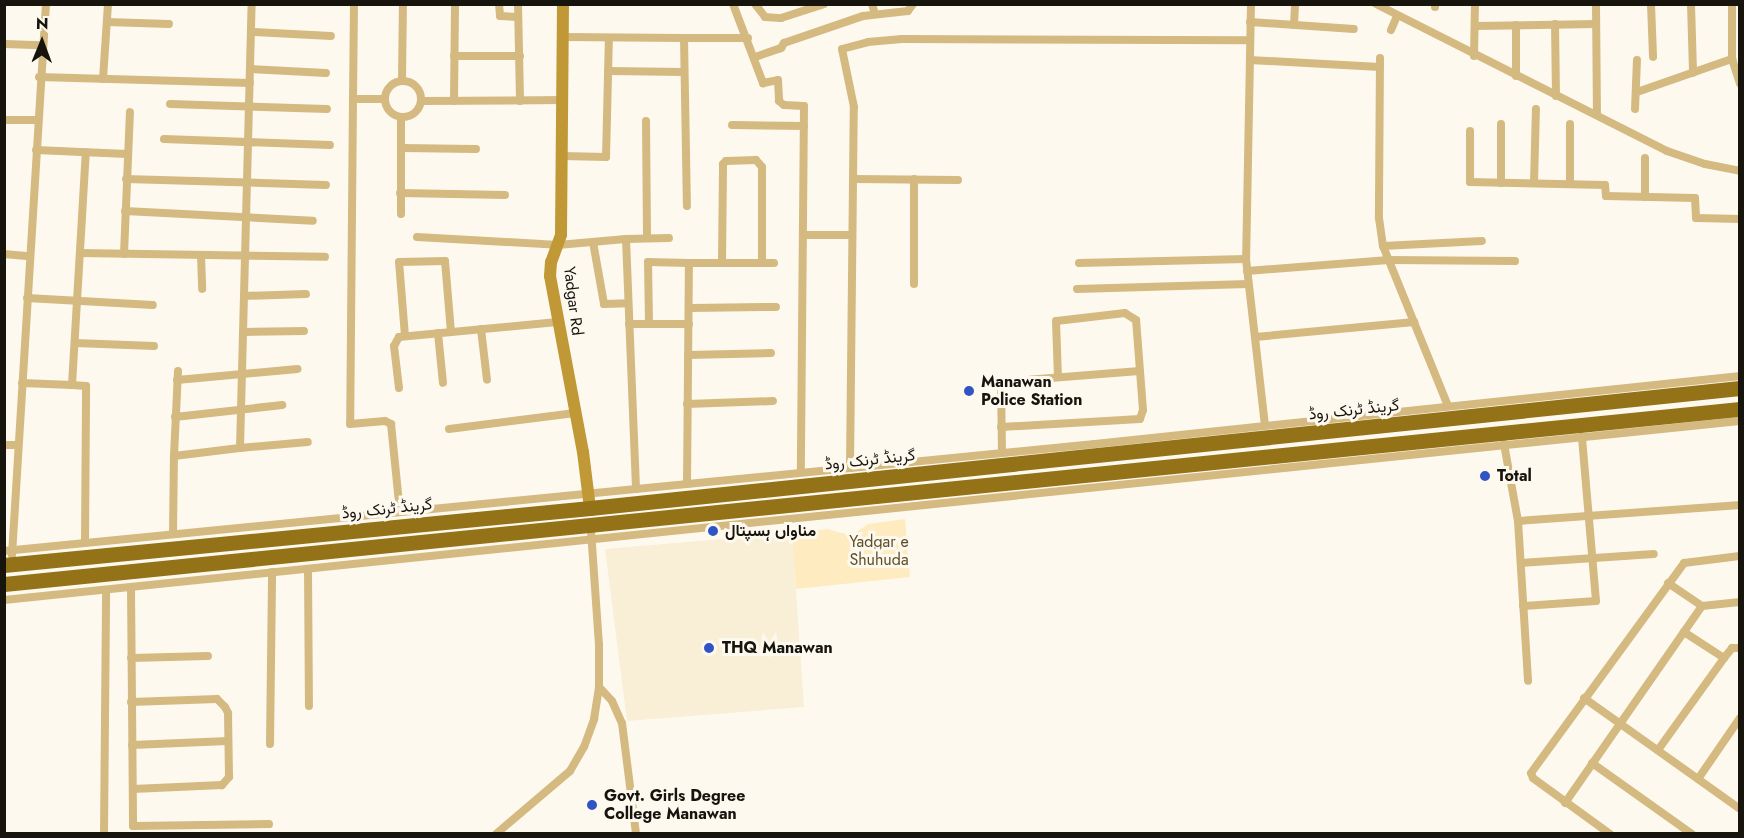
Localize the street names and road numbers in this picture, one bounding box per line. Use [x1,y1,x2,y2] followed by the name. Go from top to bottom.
[559,265,587,337] street label: Yadgar Rd
[1308,396,1400,424] street label: گرینڈ ٹرنک روڈ
[824,446,916,474] street label: گرینڈ ٹرنک روڈ
[341,495,433,523] street label: گرینڈ ٹرنک روڈ

